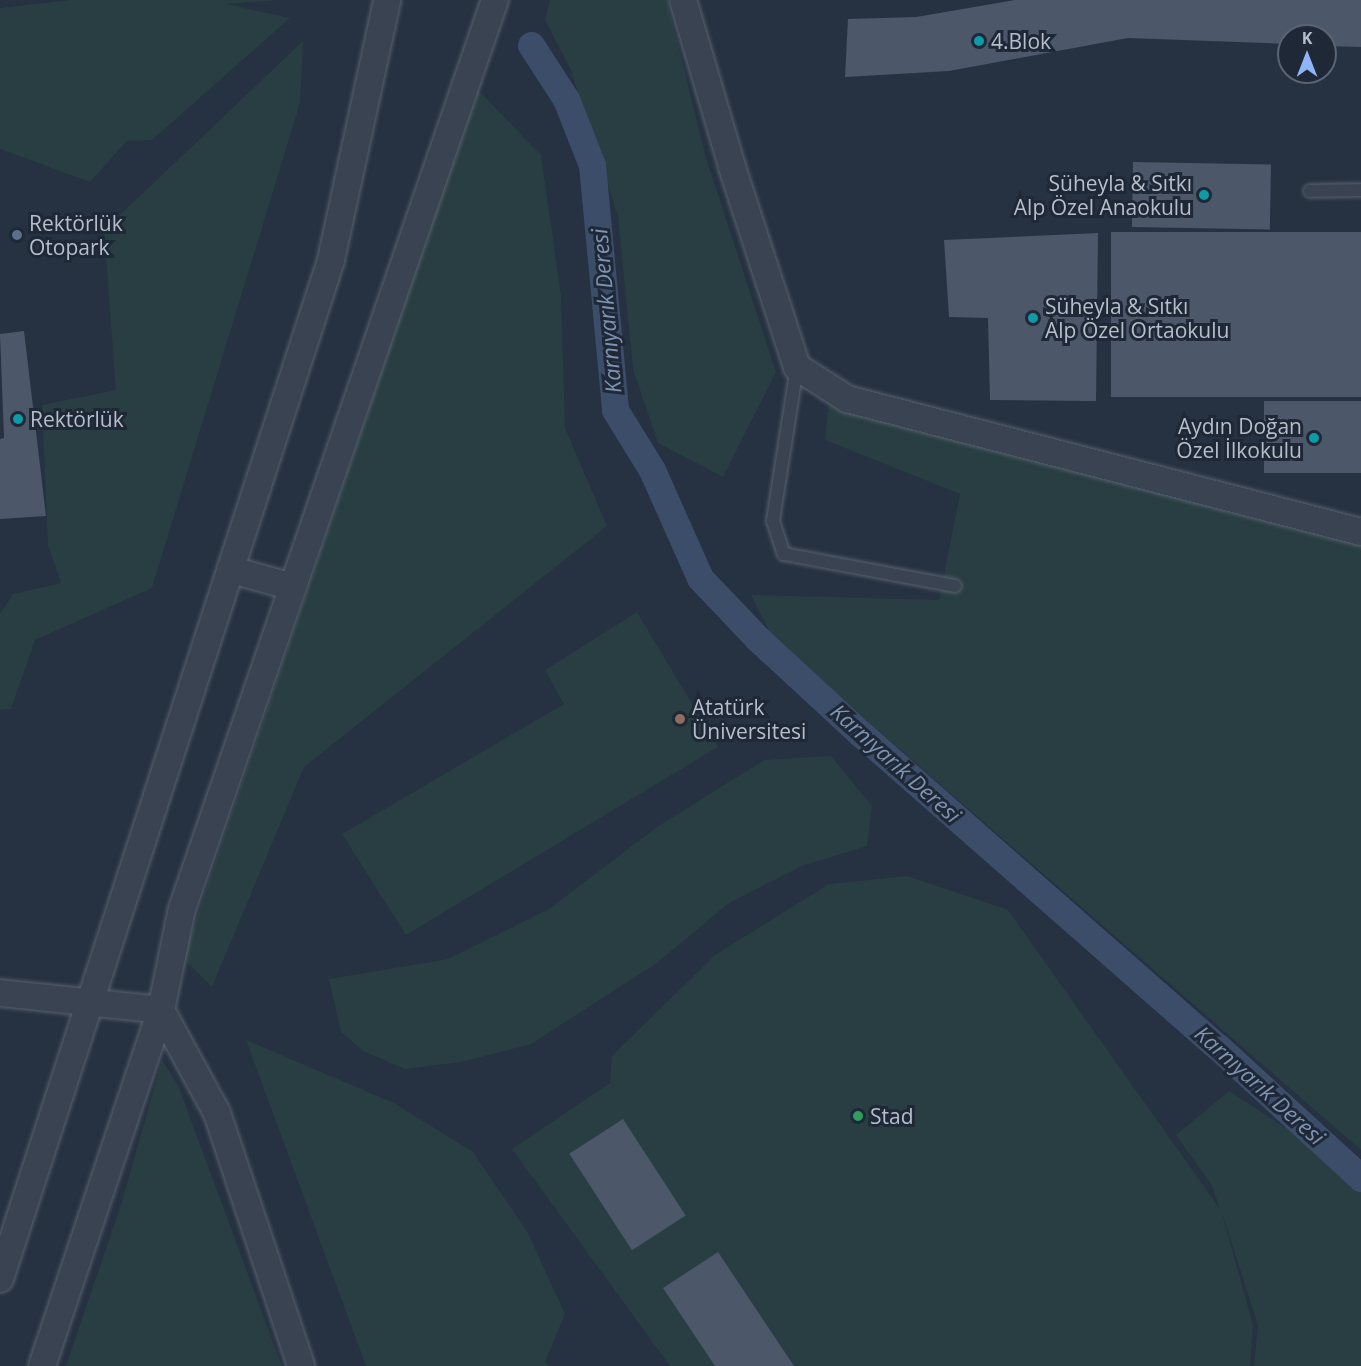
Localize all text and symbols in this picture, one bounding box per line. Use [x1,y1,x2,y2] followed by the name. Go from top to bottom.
[1277,24,1337,84] north arrow
[1302,27,1312,49] text: K
[991,28,1051,54] place label: 4.Blok
[972,34,986,48] marker: 4.Blok
[1014,170,1192,220] place label: Süheyla & Sıtkı Alp Özel Anaokulu
[1197,188,1211,202] marker: Süheyla & Sıtkı Alp Özel Anaokulu
[29,210,123,260] place label: Rektörlük Otopark
[10,228,24,242] marker: Rektörlük Otopark
[586,228,626,394] water label: Karnıyarık Deresi
[1045,293,1229,343] place label: Süheyla & Sıtkı Alp Özel Ortaokulu
[1026,311,1040,325] marker: Süheyla & Sıtkı Alp Özel Ortaokulu
[30,406,124,432] place label: Rektörlük
[11,412,25,426] marker: Rektörlük
[1176,413,1302,463] place label: Aydın Doğan Özel İlkokulu
[1307,431,1321,445] marker: Aydın Doğan Özel İlkokulu
[692,694,806,744] place label: Atatürk Üniversitesi
[826,698,966,828] water label: Karnıyarık Deresi
[673,712,687,726] marker: Atatürk Üniversitesi
[1190,1020,1330,1150] water label: Karnıyarık Deresi
[870,1103,914,1129] place label: Stad
[851,1109,865,1123] marker: Stad

